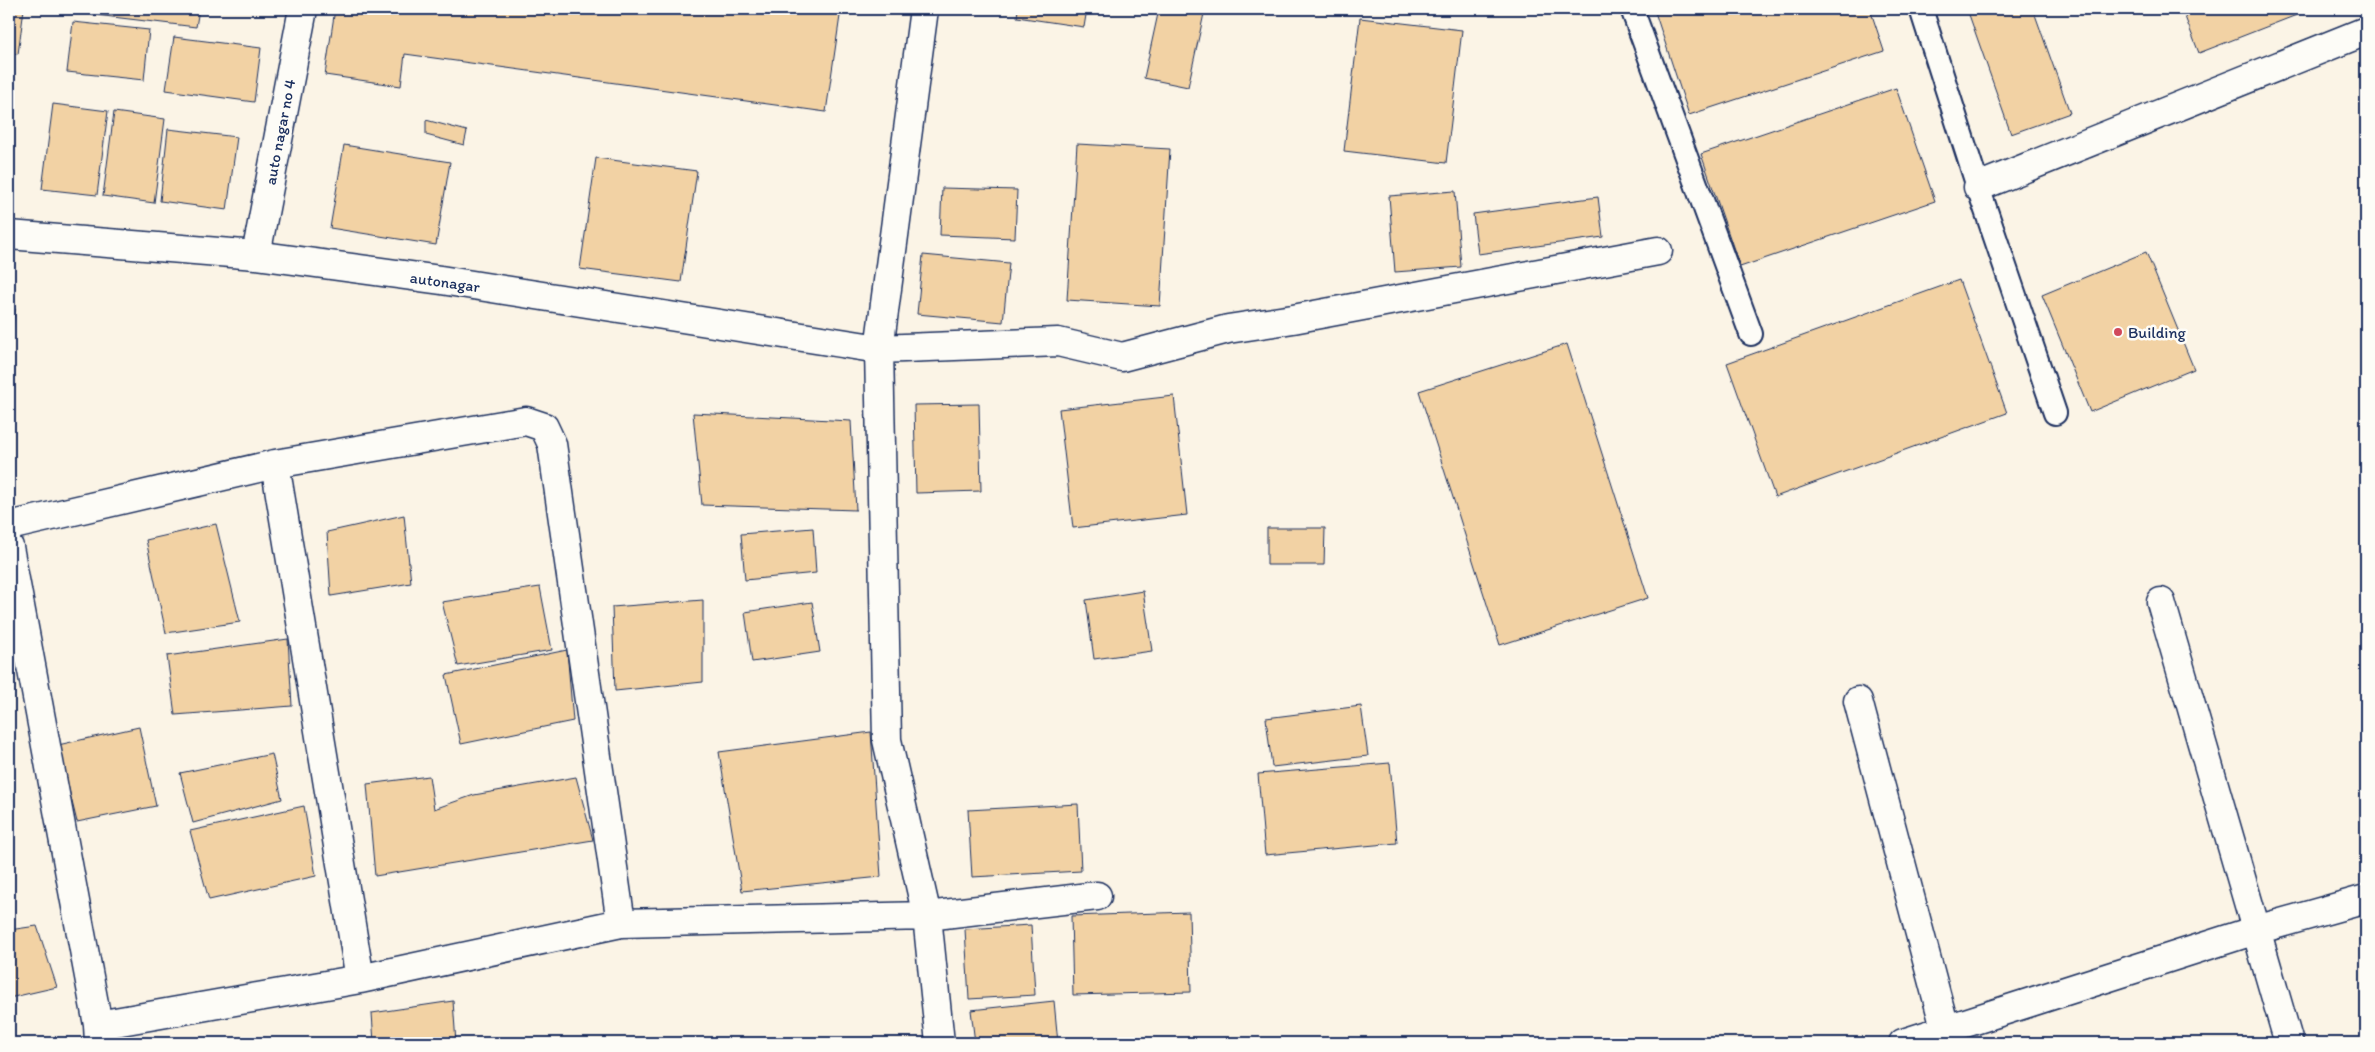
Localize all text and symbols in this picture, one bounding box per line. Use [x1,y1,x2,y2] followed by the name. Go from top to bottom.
[260,77,300,187] street label: auto nagar no 4
[409,268,482,296] street label: autonagar
[2128,323,2187,342] place label: Building
[2112,326,2124,338] marker: Building

